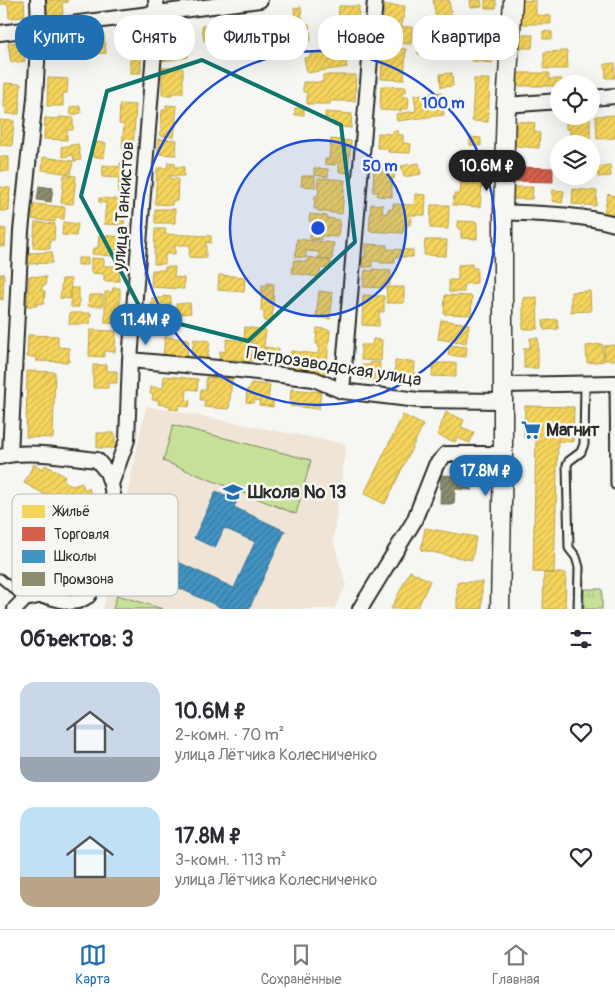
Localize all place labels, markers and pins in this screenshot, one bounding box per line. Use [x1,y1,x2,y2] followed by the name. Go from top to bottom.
[441,150,533,192] pin: 10.6M ₽
[309,219,327,237] centre of rings
[100,304,192,346] pin: 11.4M ₽
[520,419,542,441] supermarket icon: Магнит
[546,419,600,442] place label: Магнит
[440,454,532,497] pin: 17.8M ₽
[222,481,244,503] school or university icon: Школа № 13
[247,481,346,504] place label: Школа № 13

